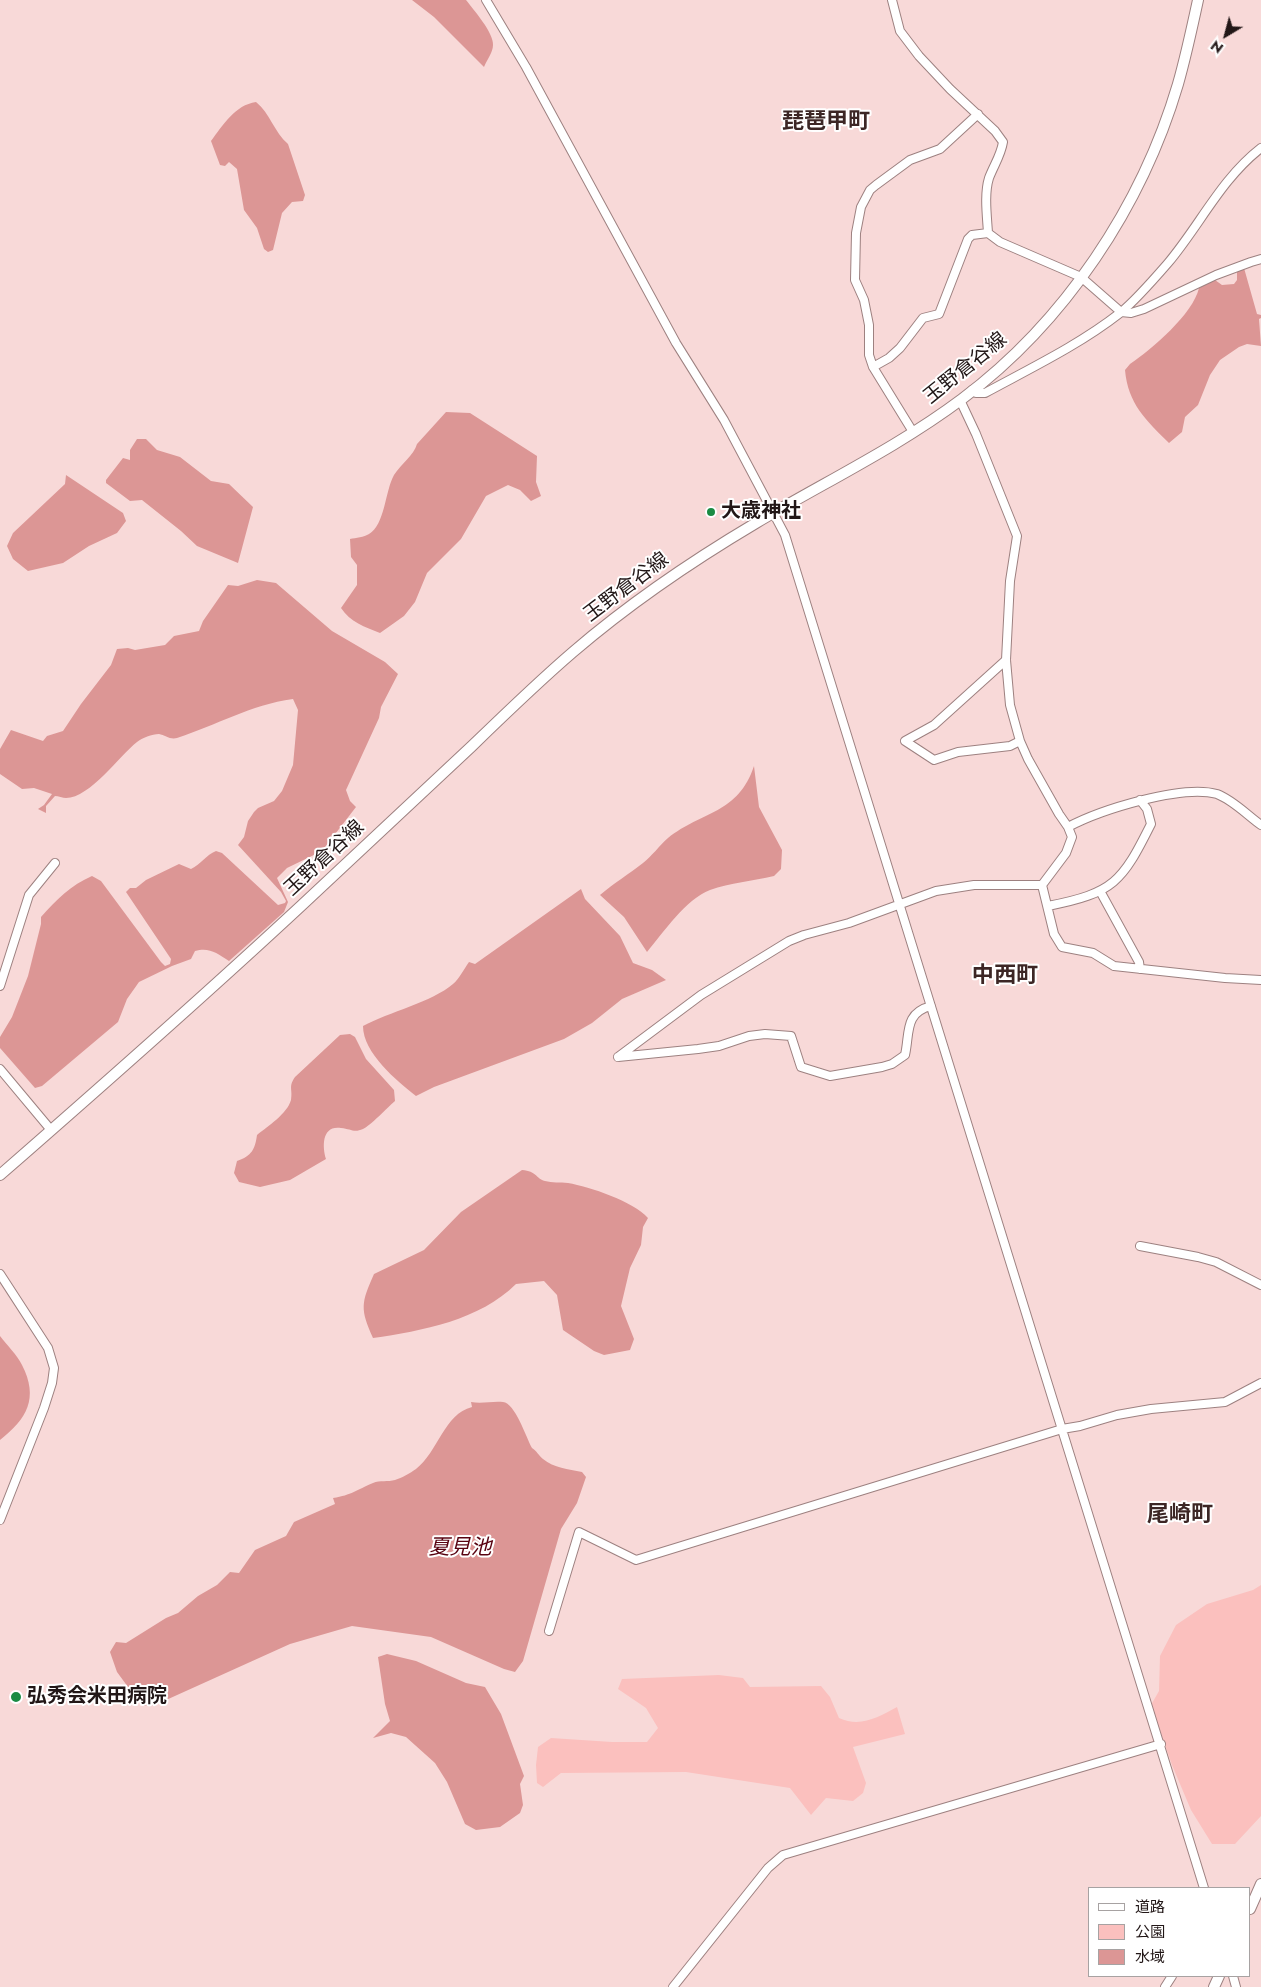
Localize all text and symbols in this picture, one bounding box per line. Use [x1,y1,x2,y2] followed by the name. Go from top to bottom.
[1201,10,1251,60] north arrow
[1207,36,1227,58] text: N
[782,110,870,136] district label: 琵琶甲町
[920,328,1012,410] street label: 玉野倉谷線
[721,500,801,524] place label: 大歳神社
[705,506,717,518] marker: 大歳神社
[580,548,674,628] street label: 玉野倉谷線
[280,816,370,902] street label: 玉野倉谷線
[972,964,1038,990] district label: 中西町
[1147,1503,1213,1529] district label: 尾崎町
[429,1536,491,1562] water label: 夏見池
[27,1685,167,1709] place label: 弘秀会米田病院
[9,1690,23,1704] marker: 弘秀会米田病院
[1088,1887,1251,1977] legend
[1135,1896,1165,1918] text: 道路
[1135,1921,1165,1943] text: 公園
[1135,1946,1165,1968] text: 水域

